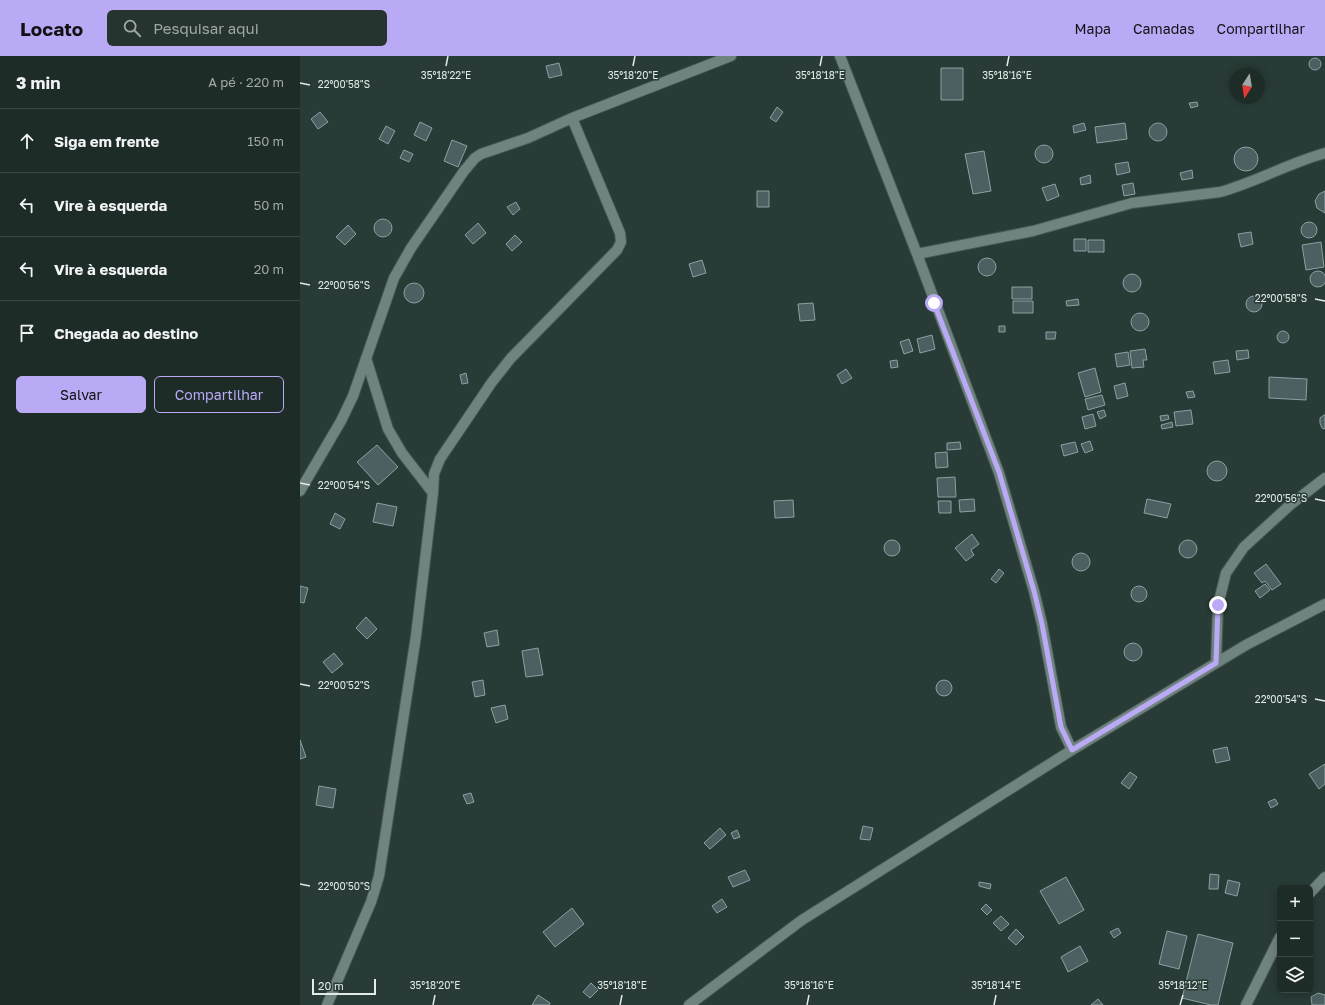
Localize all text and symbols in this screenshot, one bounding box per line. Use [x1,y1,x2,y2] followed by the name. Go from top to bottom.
[107,10,387,46] search box
[20,17,83,40] text: Locato
[121,17,143,39] icon: search
[153,19,259,37] text: Pesquisar aqui
[1074,20,1111,37] text: Mapa
[1133,20,1195,37] text: Camadas
[1217,20,1305,37] text: Compartilhar
[1229,68,1265,104] north arrow
[421,69,471,81] text: 35°18'22"E
[608,69,658,81] text: 35°18'20"E
[795,69,845,81] text: 35°18'18"E
[982,69,1032,81] text: 35°18'16"E
[16,72,60,93] text: 3 min
[208,74,284,90] text: A pé · 220 m
[318,78,370,90] text: 22°00'58"S
[16,130,38,152] icon: ahead
[54,132,159,150] text: Siga em frente
[247,133,284,149] text: 150 m
[16,194,38,216] icon: left
[54,196,167,214] text: Vire à esquerda
[254,197,284,213] text: 50 m
[16,258,38,280] icon: left
[54,260,167,278] text: Vire à esquerda
[254,261,284,277] text: 20 m
[318,279,370,291] text: 22°00'56"S
[1255,292,1307,304] text: 22°00'58"S
[925,294,943,312] route start
[16,322,38,344] icon: arrive
[54,324,198,342] text: Chegada ao destino
[16,376,146,413] button: Salvar
[154,376,284,413] button: Compartilhar
[318,479,370,491] text: 22°00'54"S
[1255,492,1307,504] text: 22°00'56"S
[1209,596,1227,614] route end
[318,679,370,691] text: 22°00'52"S
[1255,693,1307,705] text: 22°00'54"S
[318,880,370,892] text: 22°00'50"S
[1277,885,1313,993] map controls
[1277,885,1313,921] button: +
[1277,921,1313,957] button: −
[1277,957,1313,993] button: layers
[312,977,376,996] scale bar
[318,979,344,992] text: 20 m
[410,979,460,991] text: 35°18'20"E
[597,979,647,991] text: 35°18'18"E
[784,979,834,991] text: 35°18'16"E
[971,979,1021,991] text: 35°18'14"E
[1158,979,1208,991] text: 35°18'12"E

